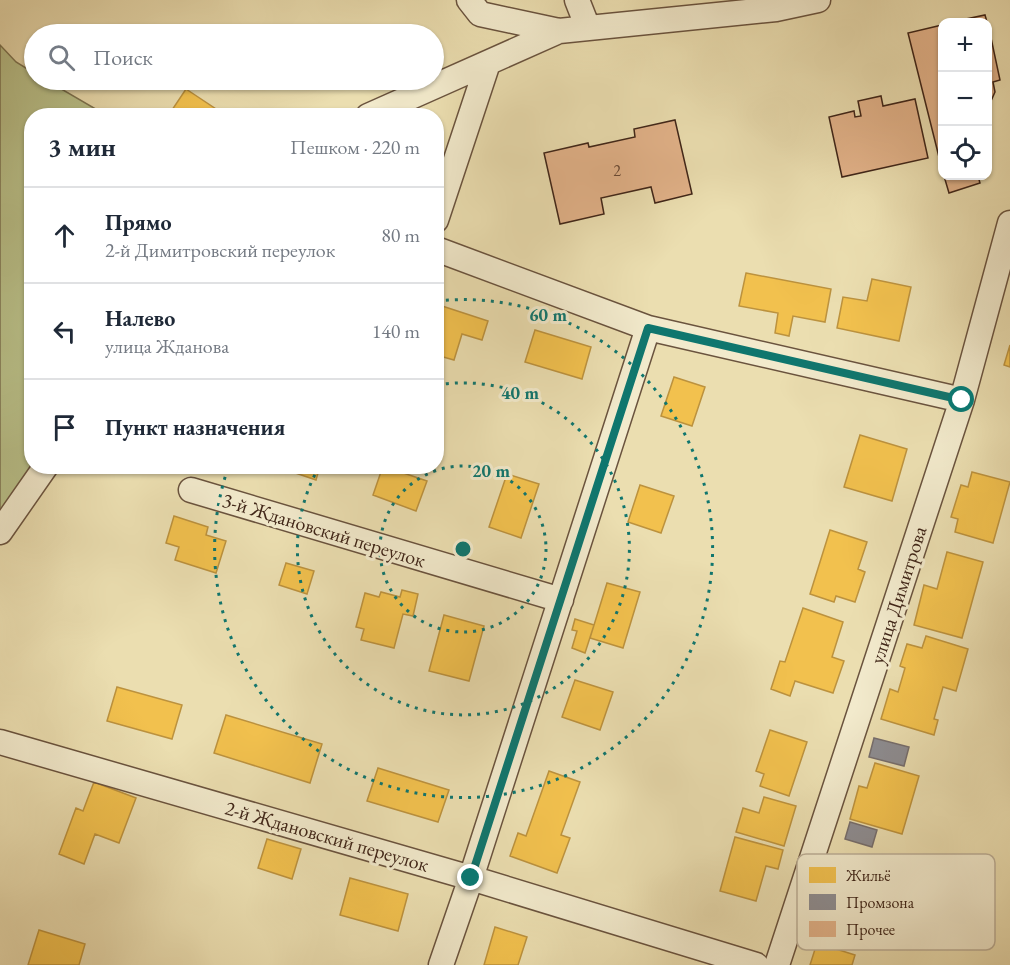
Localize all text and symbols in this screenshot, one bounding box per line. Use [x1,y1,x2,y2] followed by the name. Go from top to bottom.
[938,18,992,180] map controls
[938,18,992,72] button: +
[24,24,444,90] search box
[45,41,78,74] icon: search
[93,43,153,72] text: Поиск
[938,72,992,126] button: −
[938,126,992,180] button: locate
[48,130,116,164] text: 3 мин
[290,134,420,160] text: Пешком · 220 m
[613,160,621,181] house number: 2
[105,208,172,237] text: Прямо
[48,219,81,252] icon: ahead
[381,222,420,248] text: 80 m
[105,237,335,263] text: 2-й Димитровский переулок
[529,303,567,326] text: 60 m
[105,304,175,333] text: Налево
[48,315,81,348] icon: left
[372,318,420,344] text: 140 m
[105,333,229,359] text: улица Жданова
[501,381,539,404] text: 40 m
[948,386,974,412] route start
[48,411,81,444] icon: arrive
[105,413,285,442] text: Пункт назначения
[472,459,510,482] text: 20 m
[219,487,429,573] street label: 3-й Ждановский переулок
[863,523,933,667] street label: улица Димитрова
[453,539,473,559] centre of rings
[222,794,432,878] street label: 2-й Ждановский переулок
[797,854,995,950] legend
[457,864,483,890] route end
[845,865,891,886] text: Жильё
[846,892,915,913] text: Промзона
[846,919,895,940] text: Прочее

